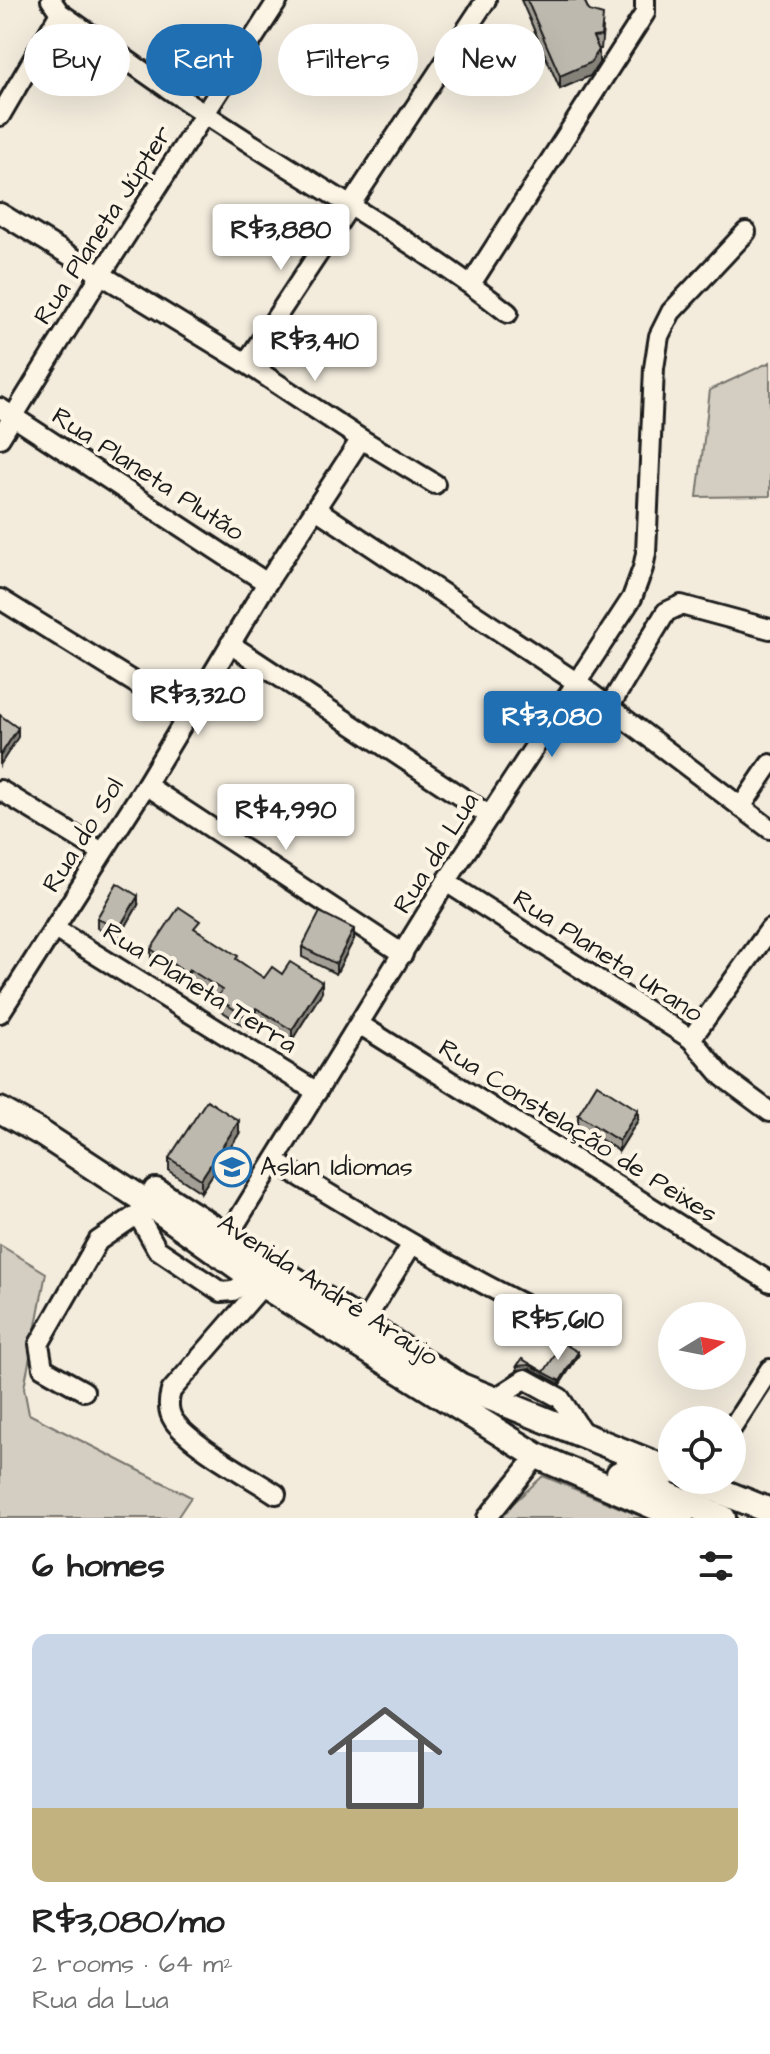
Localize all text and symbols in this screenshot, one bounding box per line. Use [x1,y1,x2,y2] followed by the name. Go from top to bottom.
[24,24,130,96] chip: Buy
[146,24,262,96] chip: Rent
[278,24,418,96] chip: Filters
[434,24,545,96] chip: New
[25,118,181,332] street label: Rua Planeta Júpter
[207,204,355,272] pin: R$3,880
[231,212,331,248] text: R$3,880
[241,315,389,383] pin: R$3,410
[271,323,359,359] text: R$3,410
[45,398,252,550] street label: Rua Planeta Plutão
[124,669,272,737] pin: R$3,320
[150,677,246,713] text: R$3,320
[478,691,626,759] pin: R$3,080
[502,699,602,735] text: R$3,080
[34,771,132,899] street label: Rua do Sol
[212,784,360,852] pin: R$4,990
[384,785,488,921] street label: Rua da Lua
[235,792,337,828] text: R$4,990
[506,881,710,1031] street label: Rua Planeta Urano
[96,914,304,1062] street label: Rua Planeta Terra
[432,1030,724,1232] street label: Rua Constelação de Peixes
[211,1146,253,1188] school or university icon: Aslan Idiomas
[260,1149,413,1185] place label: Aslan Idiomas
[211,1205,446,1375] street label: Avenida André Araújo
[484,1294,632,1362] pin: R$5,610
[512,1302,604,1338] text: R$5,610
[658,1302,746,1390] north arrow
[658,1302,746,1494] map controls
[658,1406,746,1494] button: locate
[32,1542,165,1590] text: 6 homes
[694,1544,738,1588] icon: filters
[313,1686,457,1830] icon: home
[32,1898,225,1946] text: R$3,080/mo
[32,1946,233,1982] text: 2 rooms · 64 m²
[32,1982,169,2018] text: Rua da Lua

